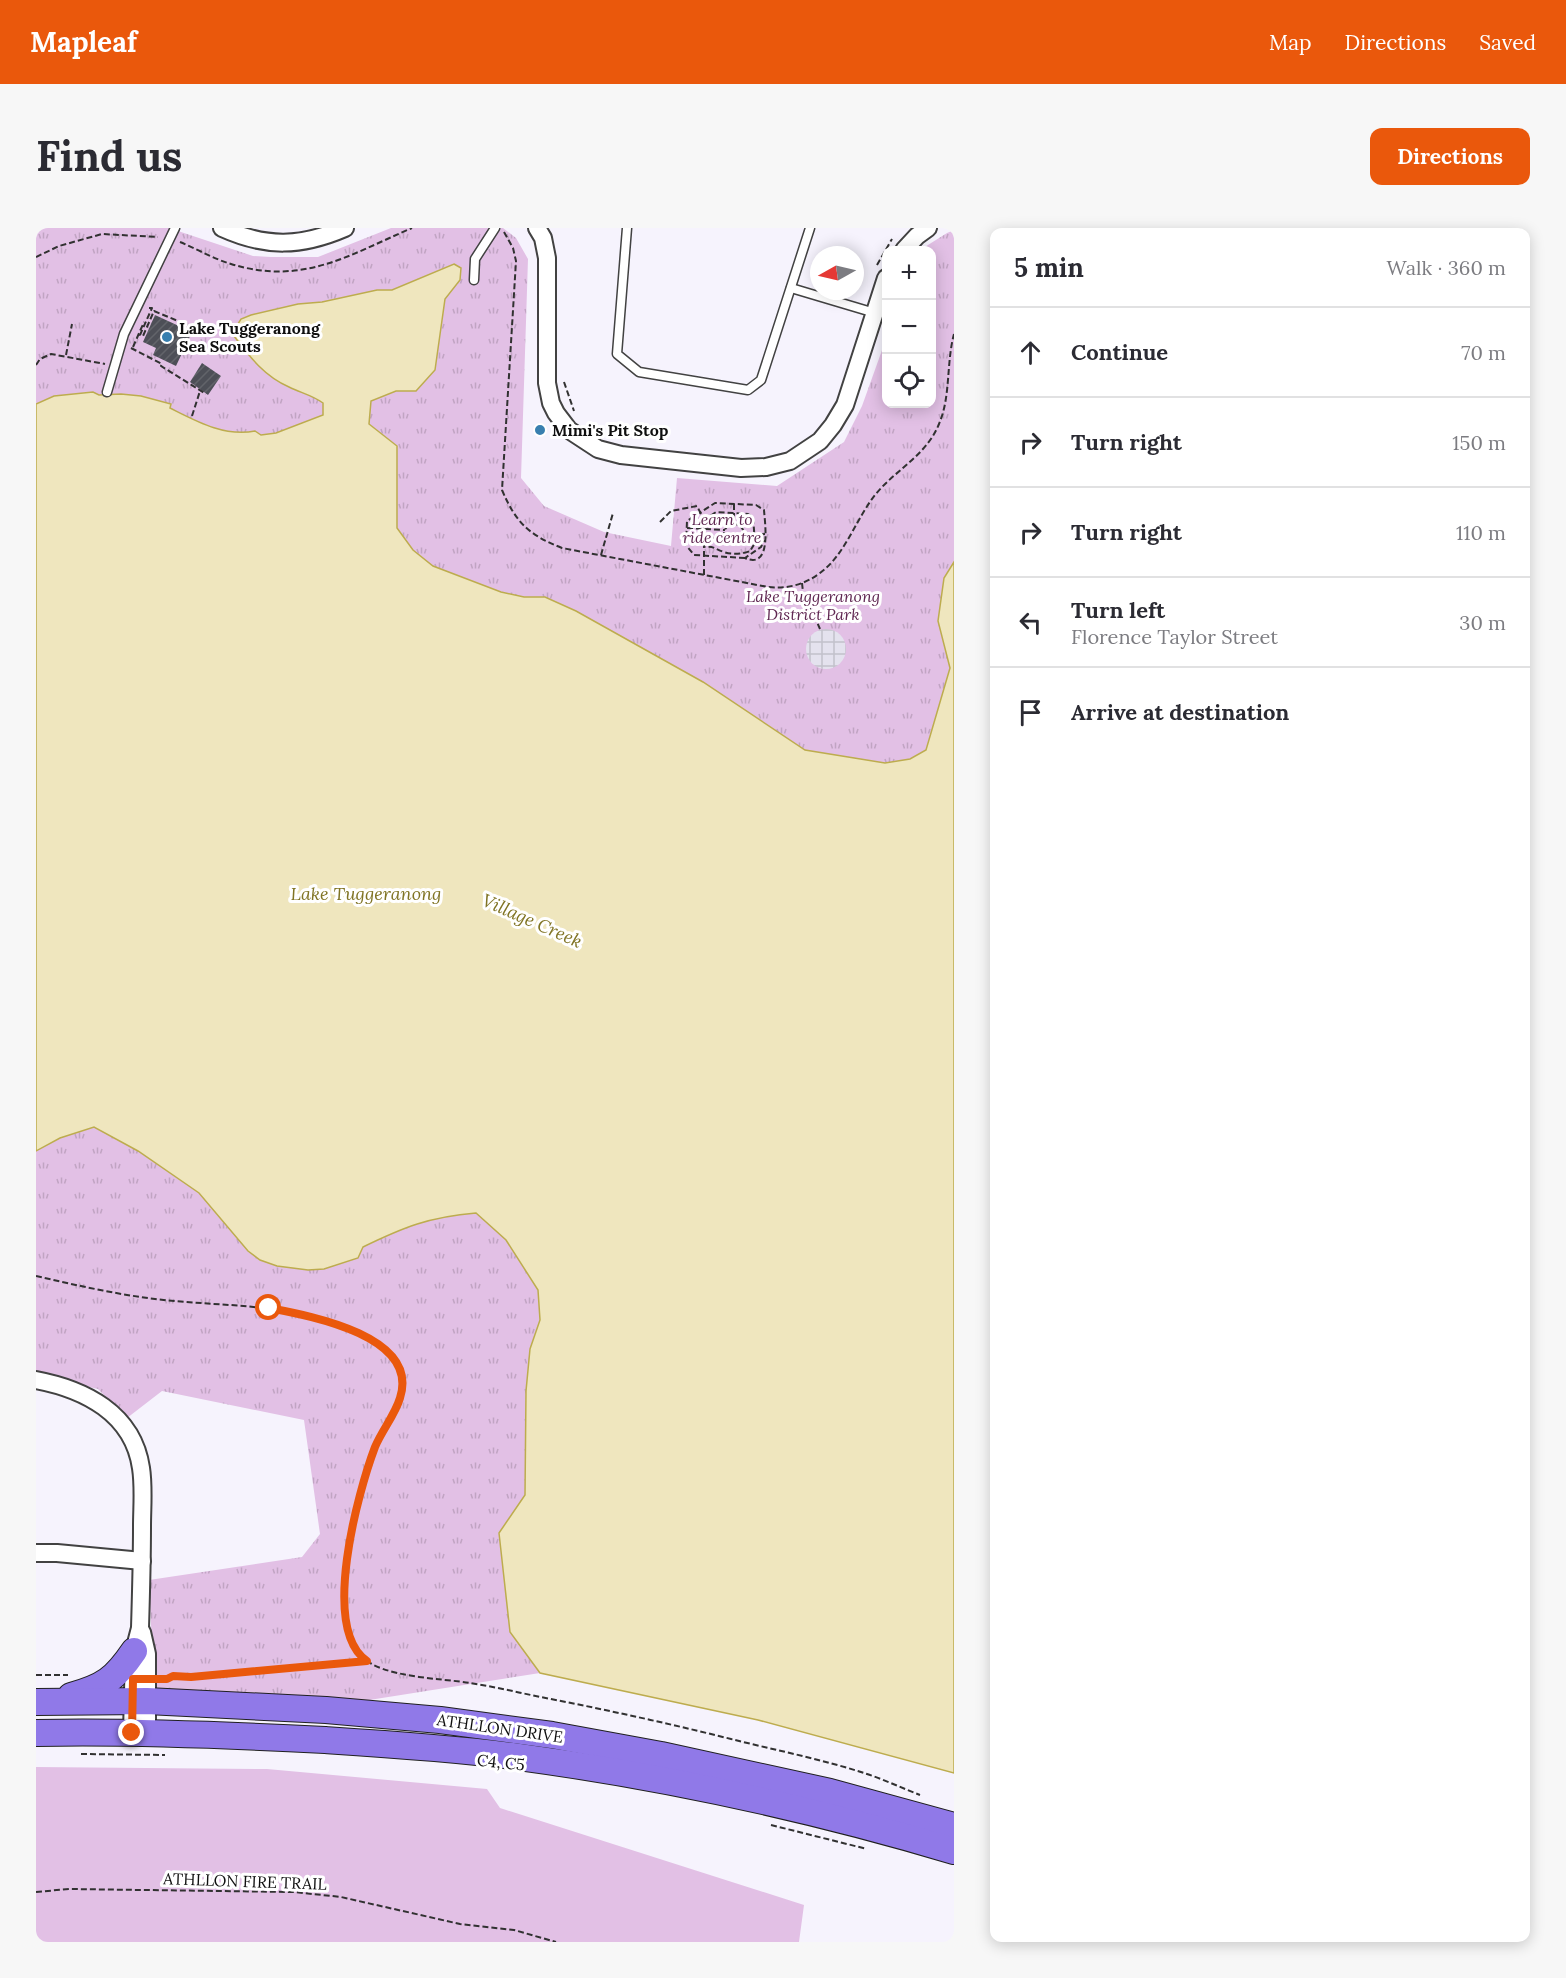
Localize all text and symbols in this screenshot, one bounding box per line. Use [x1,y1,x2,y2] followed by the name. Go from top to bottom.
[30,24,137,60] text: Mapleaf
[1269,29,1312,56] text: Map
[1345,29,1446,56] text: Directions
[1479,29,1536,56] text: Saved
[1370,128,1530,185] button: Directions
[36,129,182,183] text: Find us
[810,246,864,300] north arrow
[882,246,936,408] map controls
[882,246,936,300] button: +
[1014,251,1084,284] text: 5 min
[1387,255,1506,280] text: Walk · 360 m
[882,300,936,354] button: −
[179,318,321,356] place label: Lake Tuggeranong Sea Scouts
[160,330,174,344] marker: Lake Tuggeranong Sea Scouts
[1014,336,1047,369] icon: ahead
[1071,338,1168,366] text: Continue
[1461,340,1506,365] text: 70 m
[882,354,936,408] button: locate
[552,420,669,440] place label: Mimi's Pit Stop
[533,423,547,437] marker: Mimi's Pit Stop
[1014,426,1047,459] icon: right
[1071,428,1182,456] text: Turn right
[1452,430,1506,455] text: 150 m
[683,509,762,547] park label: Learn to ride centre
[1014,516,1047,549] icon: right
[1071,518,1182,546] text: Turn right
[1456,520,1506,545] text: 110 m
[746,586,880,624] park label: Lake Tuggeranong District Park
[1071,596,1165,624] text: Turn left
[1014,606,1047,639] icon: left
[1459,610,1506,635] text: 30 m
[1071,624,1278,649] text: Florence Taylor Street
[1014,696,1047,729] icon: arrive
[1071,698,1289,726] text: Arrive at destination
[291,882,441,905] water label: Lake Tuggeranong
[479,888,586,953] water label: Village Creek
[255,1294,281,1320] route start
[435,1709,564,1747] street label: ATHLLON DRIVE
[118,1719,144,1745] route end
[476,1750,526,1774] street label: C4, C5
[162,1868,327,1894] street label: ATHLLON FIRE TRAIL

